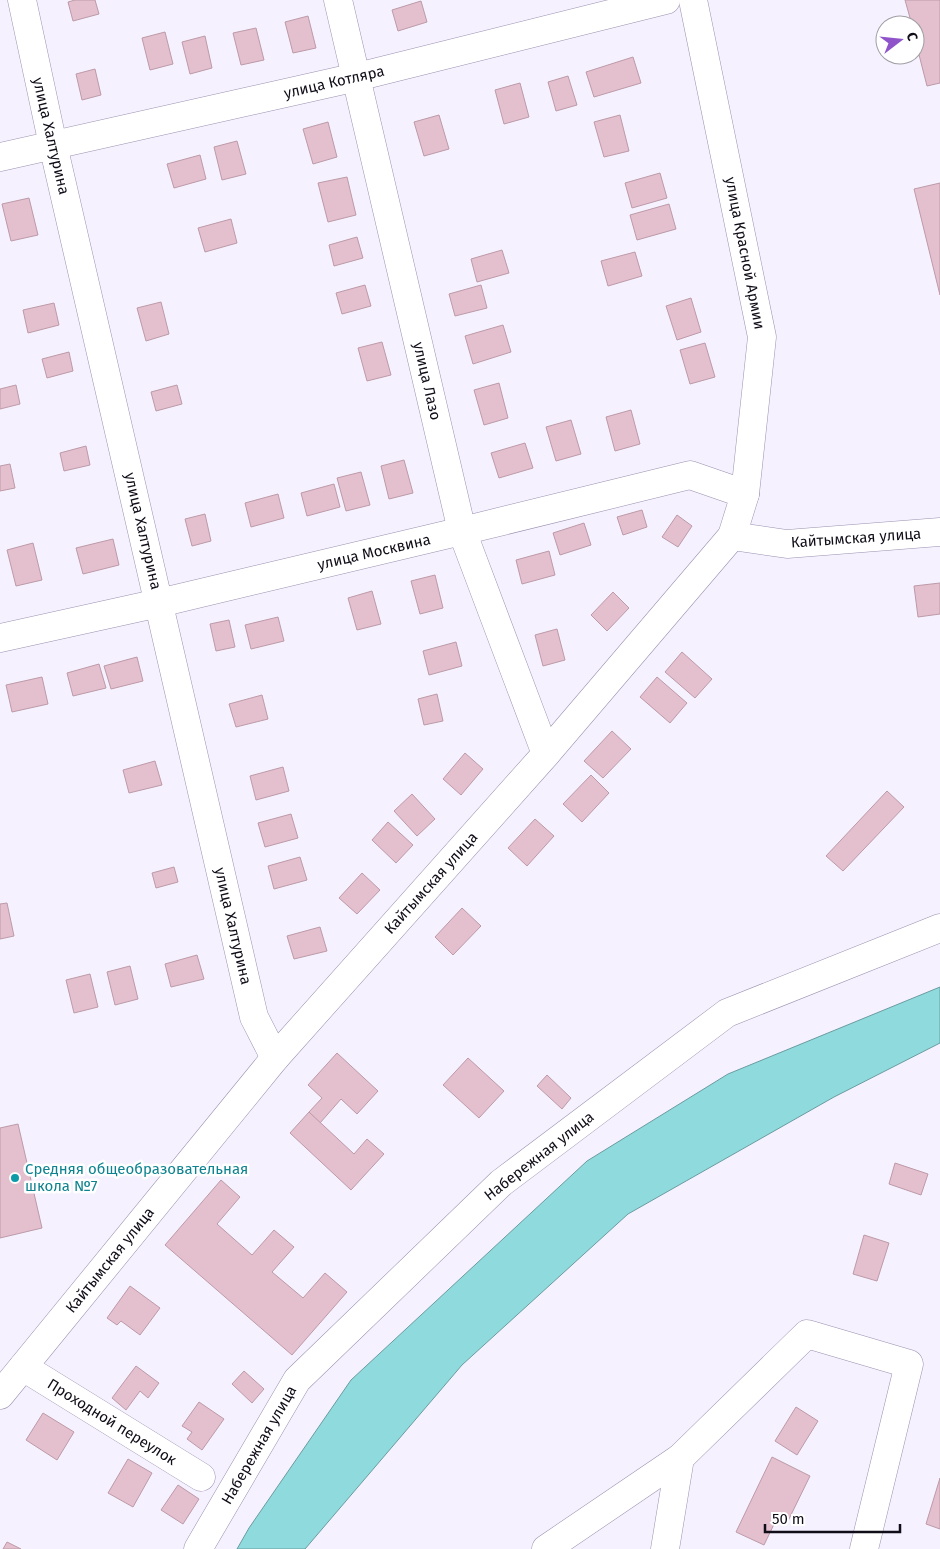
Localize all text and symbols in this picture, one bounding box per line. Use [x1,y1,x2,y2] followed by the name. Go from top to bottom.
[875,15,925,65] north arrow
[903,30,921,43] text: С
[282,62,386,102] street label: улица Котляра
[29,76,73,196] street label: улица Халтурина
[721,175,769,331] street label: улица Красной Армии
[409,340,445,422] street label: улица Лазо
[121,471,165,591] street label: улица Халтурина
[790,524,922,552] street label: Кайтымская улица
[316,530,432,574] street label: улица Москвина
[381,828,481,938] street label: Кайтымская улица
[211,866,255,986] street label: улица Халтурина
[481,1108,597,1204] street label: Набережная улица
[25,1160,248,1195] place label: Средняя общеобразовательная школа №7
[9,1172,21,1184] marker: Средняя общеобразовательная школа №7
[62,1204,158,1316] street label: Кайтымская улица
[44,1375,180,1469] street label: Проходной переулок
[218,1382,300,1508] street label: Набережная улица
[765,1502,900,1534] scale bar
[772,1510,805,1528] text: 50 m

